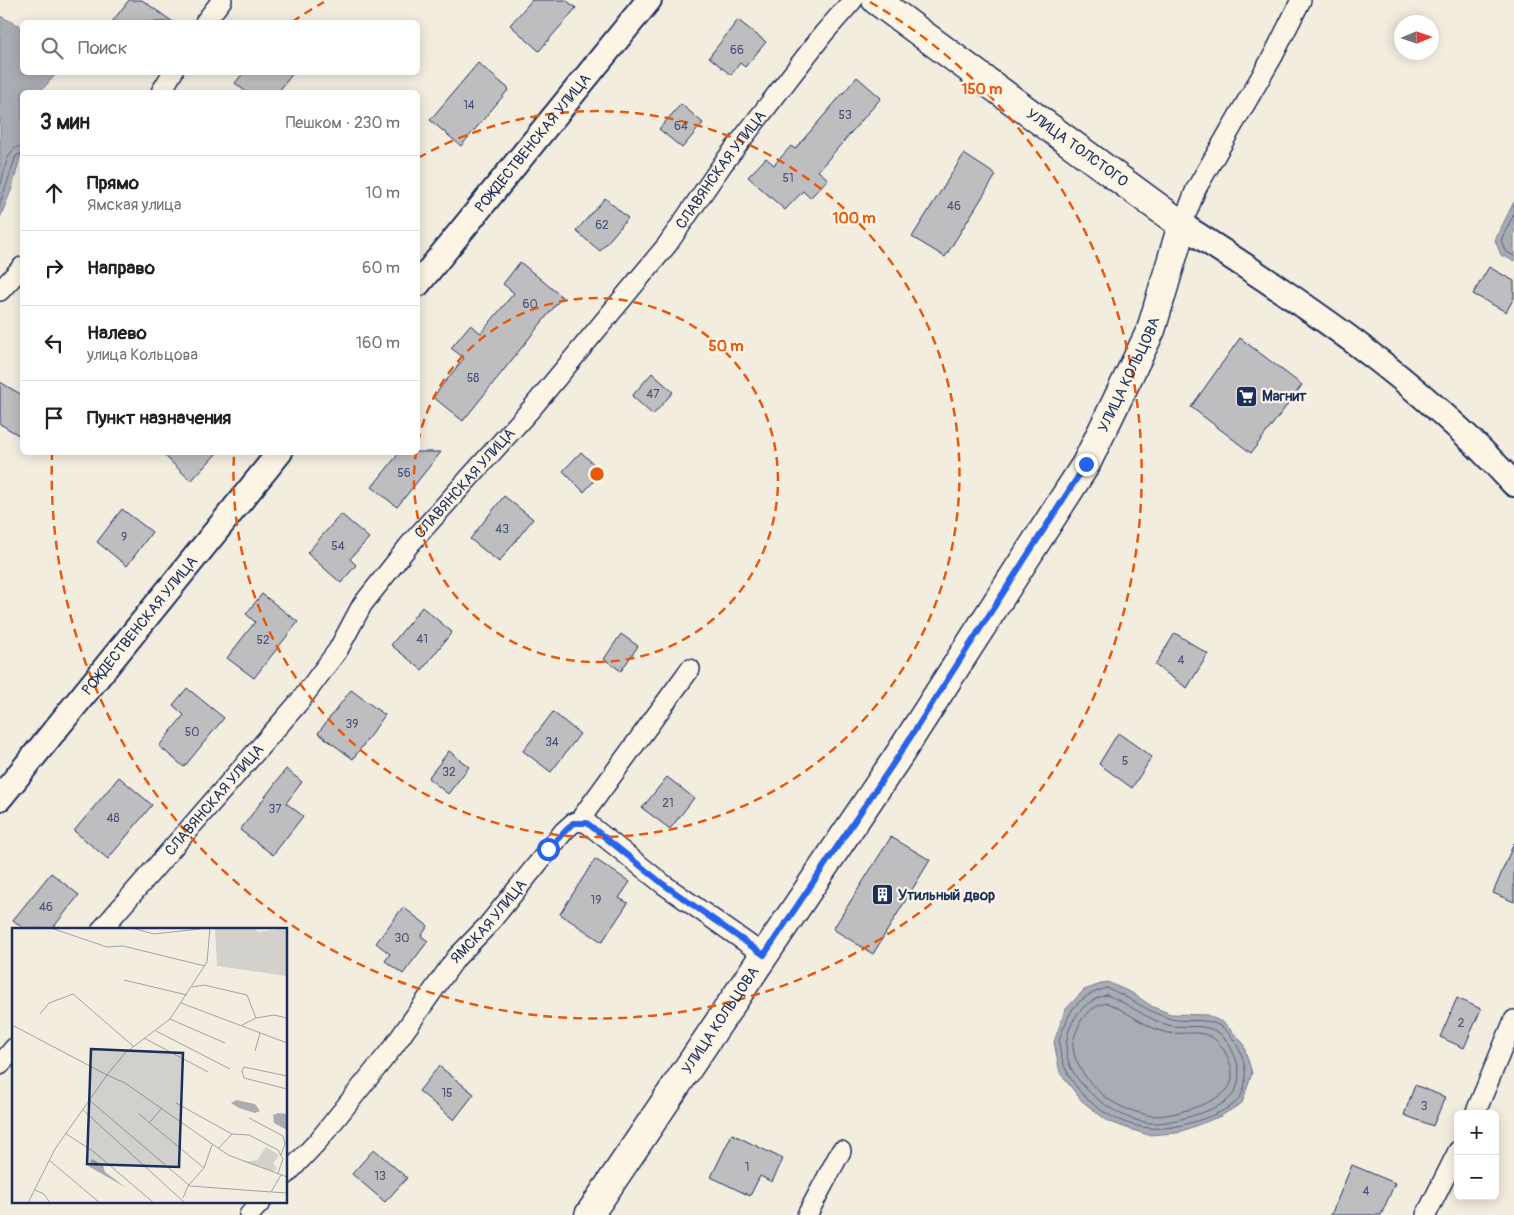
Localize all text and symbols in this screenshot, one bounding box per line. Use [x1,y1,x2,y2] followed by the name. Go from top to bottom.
[1394,15,1439,60] north arrow
[20,20,420,75] search box
[38,34,66,62] icon: search
[78,36,128,60] text: Поиск
[730,43,744,58] house number: 66
[471,69,595,216] street label: РОЖДЕСТВЕНСКАЯ УЛИЦА
[962,80,1002,99] text: 150 m
[463,98,475,113] house number: 14
[1022,105,1132,191] street label: УЛИЦА ТОЛСТОГО
[671,107,770,233] street label: СЛАВЯНСКАЯ УЛИЦА
[838,108,852,123] house number: 53
[40,109,90,136] text: 3 мин
[286,113,400,133] text: Пешком · 230 m
[674,119,688,134] house number: 64
[87,171,139,195] text: Прямо
[782,171,794,186] house number: 51
[40,179,68,207] icon: ahead
[365,183,400,203] text: 10 m
[87,195,181,215] text: Ямская улица
[947,199,961,214] house number: 46
[833,209,875,228] text: 100 m
[595,218,609,233] house number: 62
[40,254,68,282] icon: right
[87,256,155,280] text: Направо
[362,258,400,278] text: 60 m
[522,297,538,312] house number: 60
[1093,314,1164,435] street label: УЛИЦА КОЛЬЦОВА
[87,321,147,345] text: Налево
[40,329,68,357] icon: left
[356,333,400,353] text: 160 m
[709,337,743,356] text: 50 m
[87,345,198,365] text: улица Кольцова
[467,371,479,386] house number: 58
[1234,384,1258,408] supermarket icon: Магнит
[646,387,660,402] house number: 47
[1262,387,1307,406] place label: Магнит
[40,404,68,432] icon: arrive
[87,406,231,430] text: Пункт назначения
[410,424,519,542] street label: СЛАВЯНСКАЯ УЛИЦА
[1075,453,1098,476] route end
[588,465,606,483] centre of rings
[397,466,411,481] house number: 56
[495,522,509,537] house number: 43
[121,530,127,545] house number: 9
[331,539,345,554] house number: 54
[78,552,202,699] street label: РОЖДЕСТВЕНСКАЯ УЛИЦА
[416,632,428,647] house number: 41
[256,633,270,648] house number: 52
[1178,653,1185,668] house number: 4
[346,717,358,732] house number: 39
[185,725,199,740] house number: 50
[545,735,559,750] house number: 34
[160,740,268,860] street label: СЛАВЯНСКАЯ УЛИЦА
[1122,754,1128,769] house number: 5
[442,765,456,780] house number: 32
[662,796,674,811] house number: 21
[268,802,282,817] house number: 37
[106,811,120,826] house number: 48
[537,838,560,861] route start
[446,875,531,968] street label: ЯМСКАЯ УЛИЦА
[870,883,894,907] building icon: Утильный двор
[898,886,995,905] place label: Утильный двор
[591,893,601,908] house number: 19
[39,900,53,915] house number: 46
[12,928,288,1202] inset map
[395,931,409,946] house number: 30
[677,963,763,1077] street label: УЛИЦА КОЛЬЦОВА
[1458,1016,1465,1031] house number: 2
[441,1086,453,1101] house number: 15
[1421,1099,1428,1114] house number: 3
[1454,1110,1499,1200] map controls
[1454,1110,1499,1155] button: +
[1454,1155,1499,1200] button: −
[745,1160,749,1175] house number: 1
[374,1169,386,1184] house number: 13
[1363,1184,1370,1199] house number: 4

